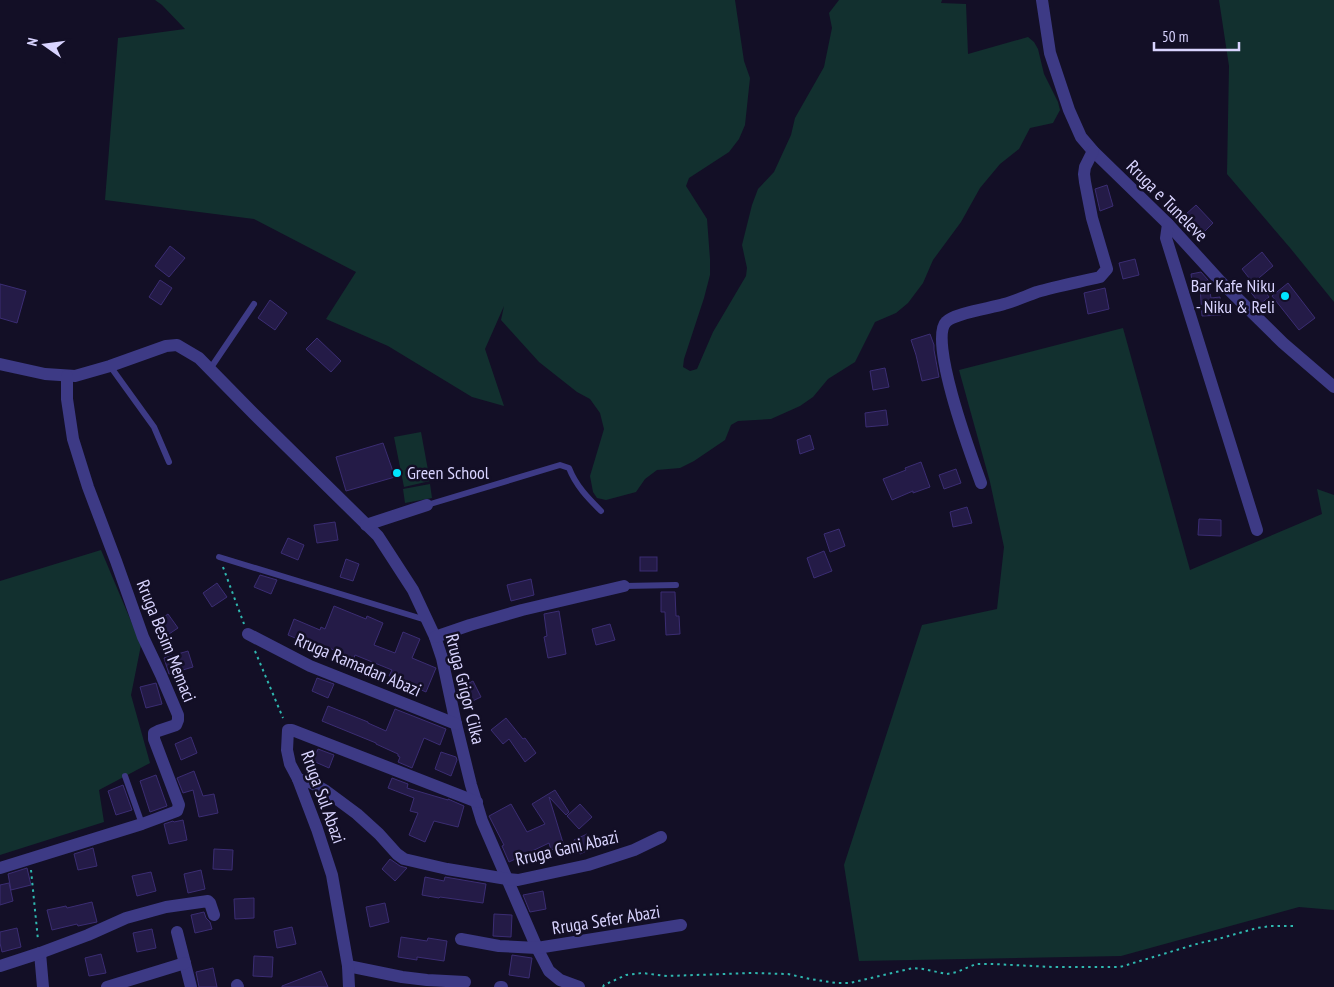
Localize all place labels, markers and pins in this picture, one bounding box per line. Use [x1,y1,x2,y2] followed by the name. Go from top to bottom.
[1191,274,1275,318] place label: Bar Kafe Niku - Niku & Reli
[1279,290,1291,302] marker: Bar Kafe Niku - Niku & Reli
[407,461,490,484] place label: Green School
[391,467,403,479] marker: Green School

